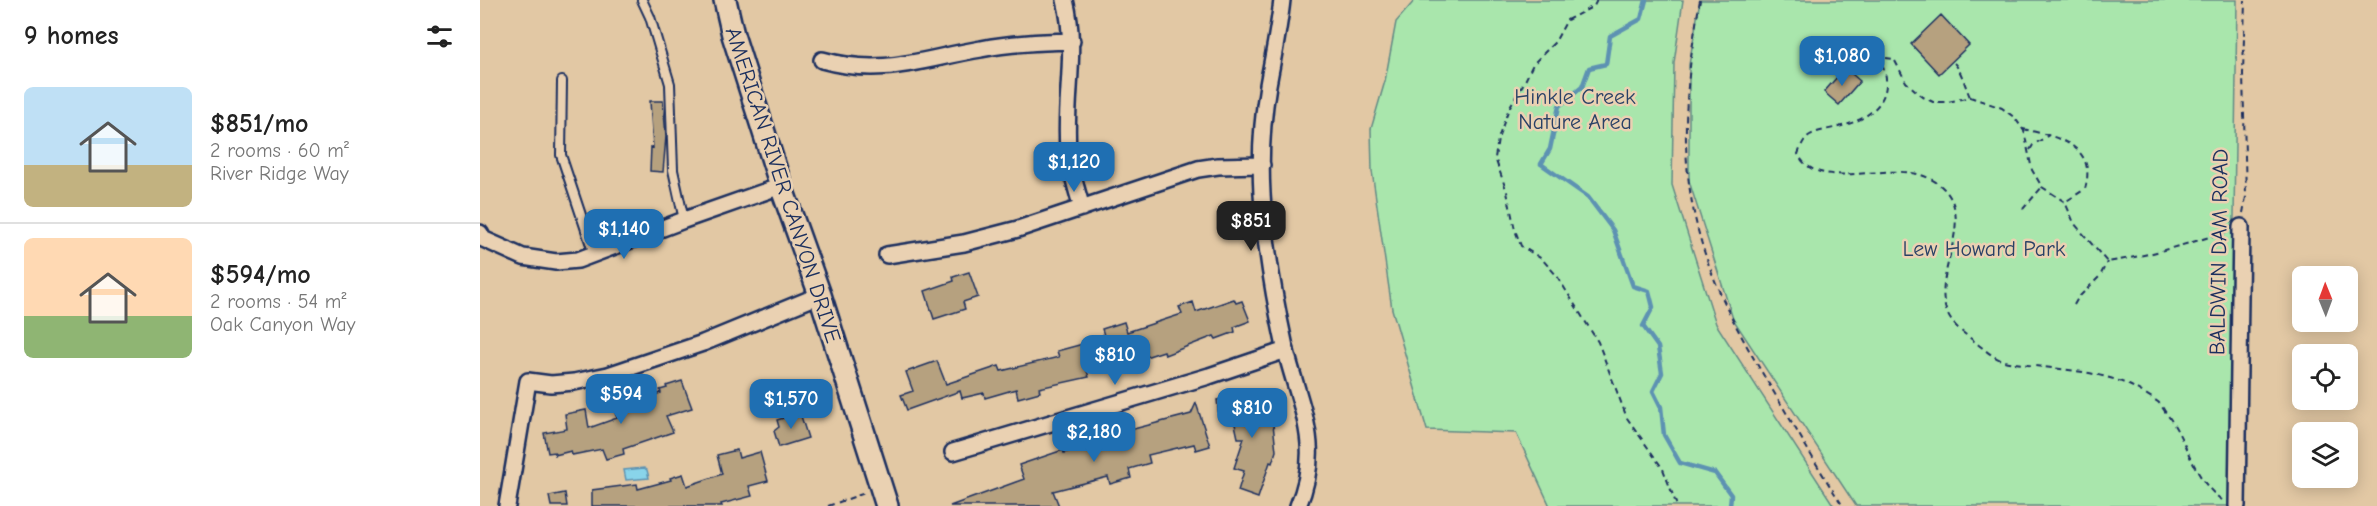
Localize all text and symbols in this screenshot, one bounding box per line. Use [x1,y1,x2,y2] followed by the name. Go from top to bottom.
[423,20,456,53] icon: filters
[24,21,119,51] text: 9 homes
[720,24,846,346] street label: AMERICAN RIVER CANYON DRIVE
[1793,36,1891,87] pin: $1,080
[1814,44,1870,67] text: $1,080
[1514,84,1636,135] park label: Hinkle Creek Nature Area
[210,109,309,139] text: $851/mo
[72,111,144,183] icon: home
[210,139,349,162] text: 2 rooms · 60 m²
[1025,142,1123,193] pin: $1,120
[2204,149,2234,355] street label: BALDWIN DAM ROAD
[1048,150,1100,173] text: $1,120
[210,162,349,185] text: River Ridge Way
[1215,201,1287,252] pin: $851
[575,209,673,260] pin: $1,140
[1231,209,1271,232] text: $851
[598,217,650,240] text: $1,140
[1903,236,2066,262] park label: Lew Howard Park
[210,260,311,290] text: $594/mo
[72,262,144,334] icon: home
[2292,266,2358,332] north arrow
[2292,266,2358,488] map controls
[210,290,346,313] text: 2 rooms · 54 m²
[210,313,355,336] text: Oak Canyon Way
[1079,335,1151,386] pin: $810
[1094,343,1136,366] text: $810
[2292,344,2358,410] button: locate
[585,374,657,425] pin: $594
[742,379,840,430] pin: $1,570
[600,382,642,405] text: $594
[764,387,818,410] text: $1,570
[1216,388,1288,439] pin: $810
[1231,396,1273,419] text: $810
[1045,412,1143,463] pin: $2,180
[1066,420,1122,443] text: $2,180
[2292,422,2358,488] button: layers

